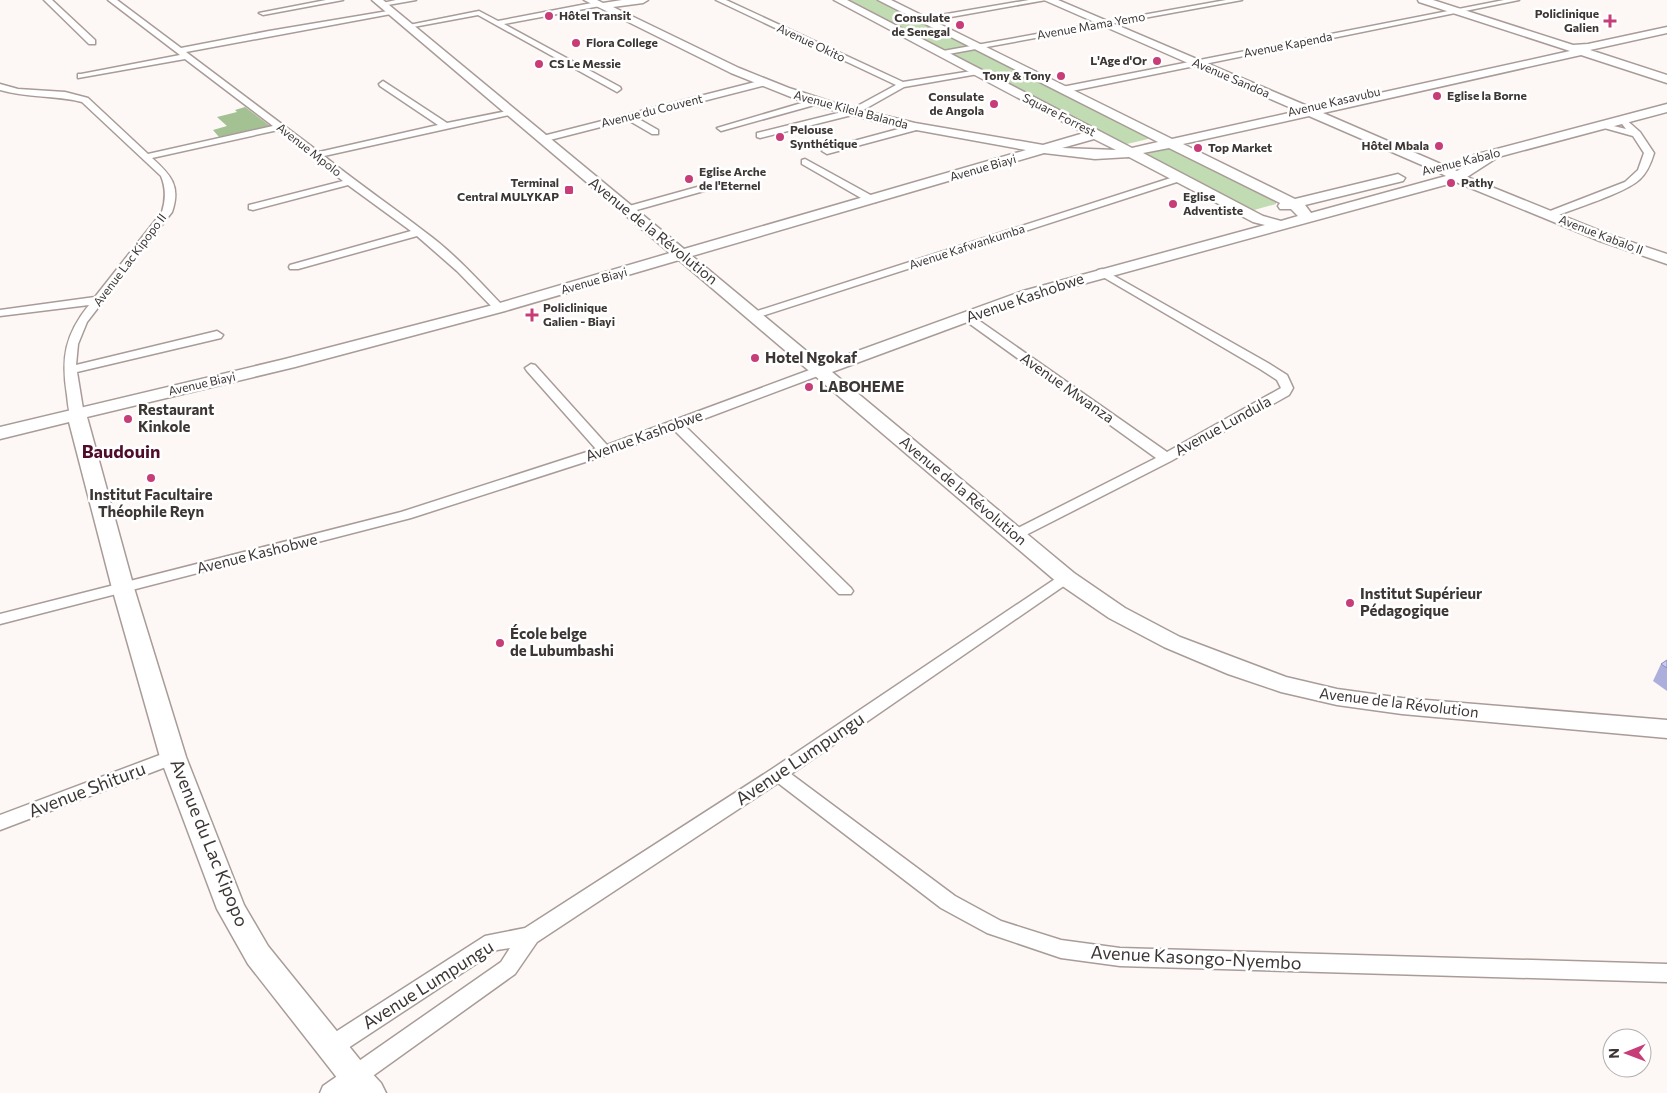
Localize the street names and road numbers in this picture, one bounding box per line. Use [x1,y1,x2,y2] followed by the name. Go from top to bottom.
[1036,9,1146,41] street label: Avenue Mama Yemo
[775,20,848,64] street label: Avenue Okito
[1242,29,1333,59] street label: Avenue Kapenda
[1191,54,1272,100] street label: Avenue Sandoa
[1286,84,1382,119] street label: Avenue Kasavubu
[793,87,910,131] street label: Avenue Kilela Balanda
[1021,90,1098,139] street label: Square Forrest
[599,91,704,129] street label: Avenue du Couvent
[274,120,345,179] street label: Avenue Mpolo
[1420,145,1501,178] street label: Avenue Kabalo
[948,151,1018,183] street label: Avenue Biayi
[586,173,722,288] street label: Avenue de la Révolution
[90,210,169,308] street label: Avenue Lac Kipopo II
[1557,212,1646,257] street label: Avenue Kabalo II
[907,221,1026,271] street label: Avenue Kafwankumba
[559,264,629,296] street label: Avenue Biayi
[963,268,1086,326] street label: Avenue Kashobwe
[1017,348,1118,426] street label: Avenue Mwanza
[167,368,237,398] street label: Avenue Biayi
[1171,391,1274,459] street label: Avenue Lundula
[583,405,705,465] street label: Avenue Kashobwe
[896,432,1031,549] street label: Avenue de la Révolution
[195,529,319,577] street label: Avenue Kashobwe
[1318,683,1480,721] street label: Avenue de la Révolution
[731,707,868,809] street label: Avenue Lumpungu
[166,756,254,930] street label: Avenue du Lac Kipopo
[25,757,148,821] street label: Avenue Shituru
[358,935,497,1033] street label: Avenue Lumpungu
[1090,940,1302,974] street label: Avenue Kasongo-Nyembo

